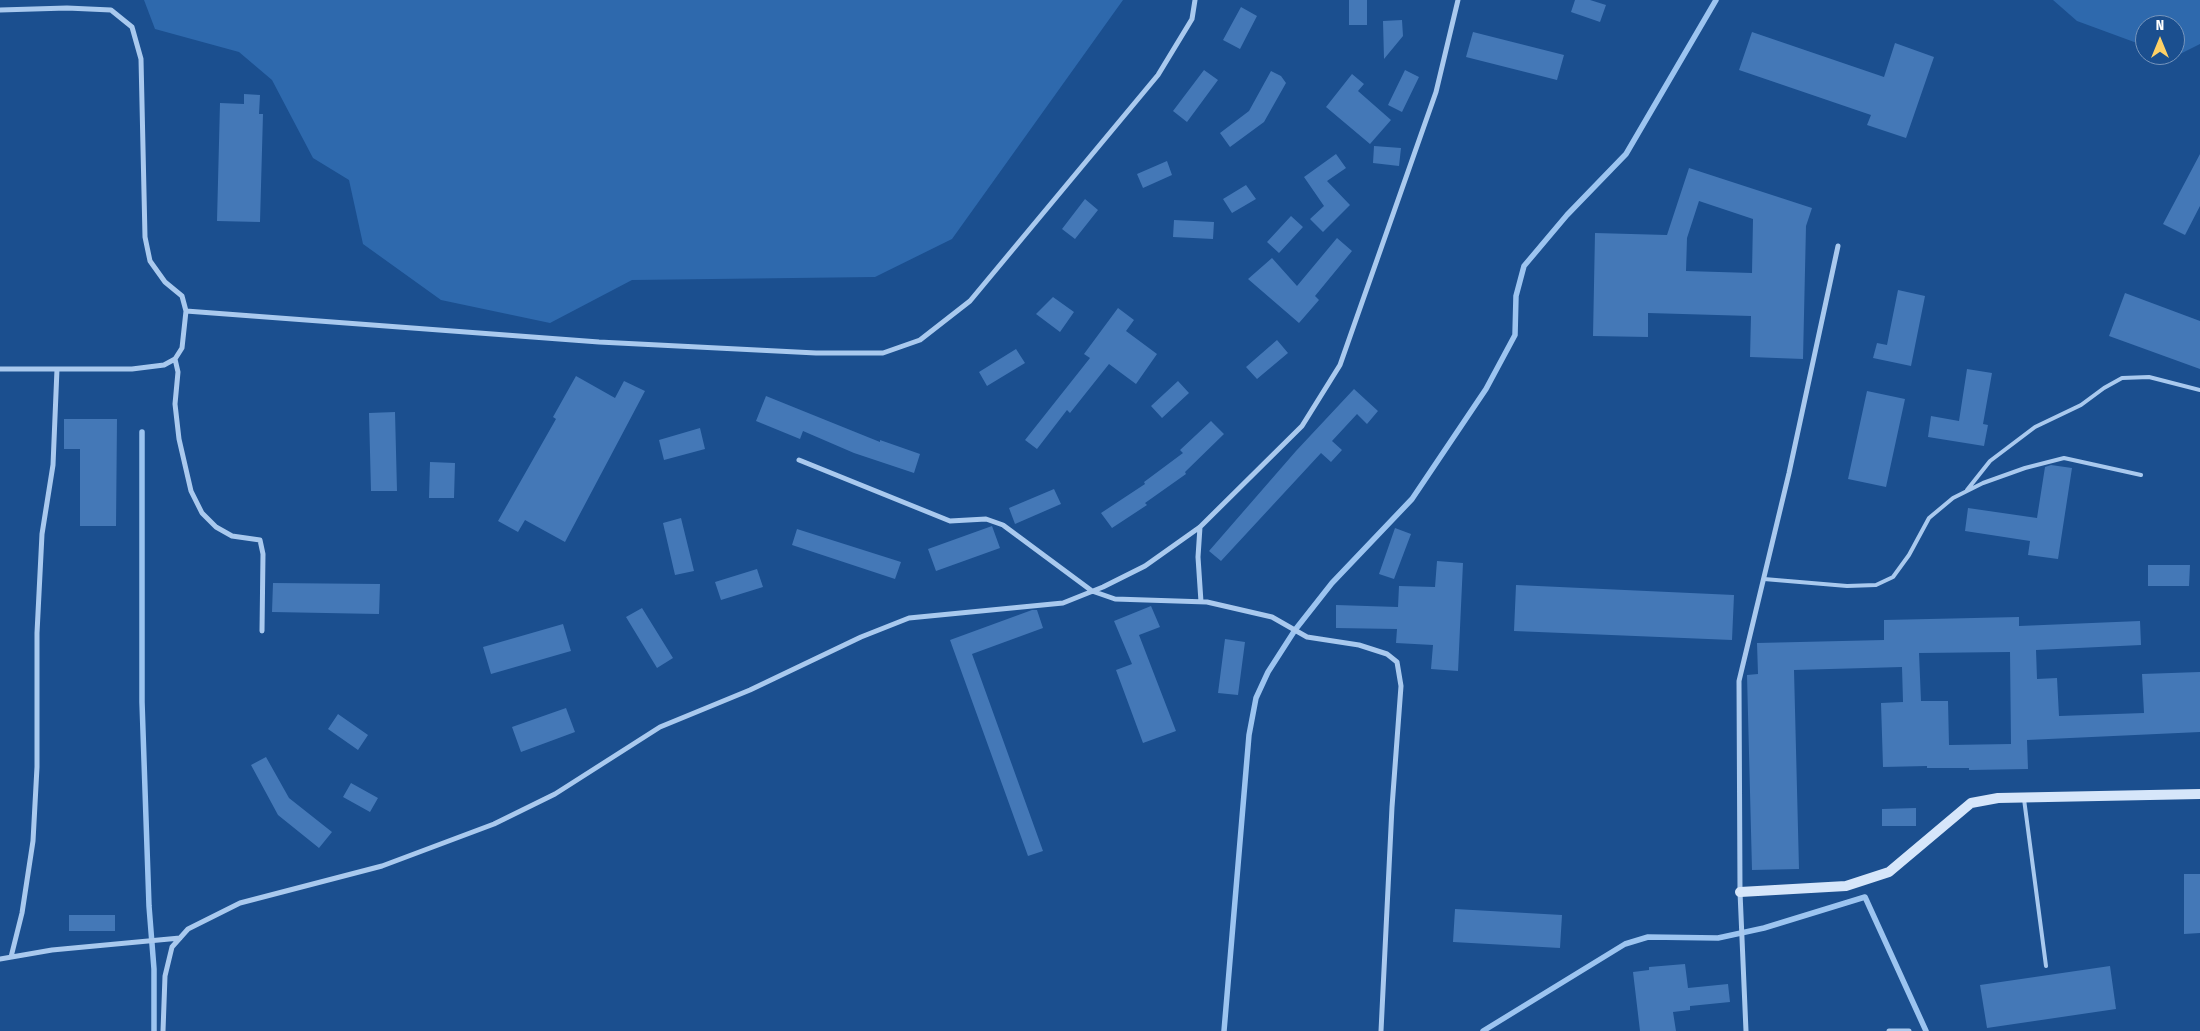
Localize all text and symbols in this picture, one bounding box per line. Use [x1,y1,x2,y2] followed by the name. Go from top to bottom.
[2135,15,2185,65] north arrow
[2156,17,2164,34] text: N

